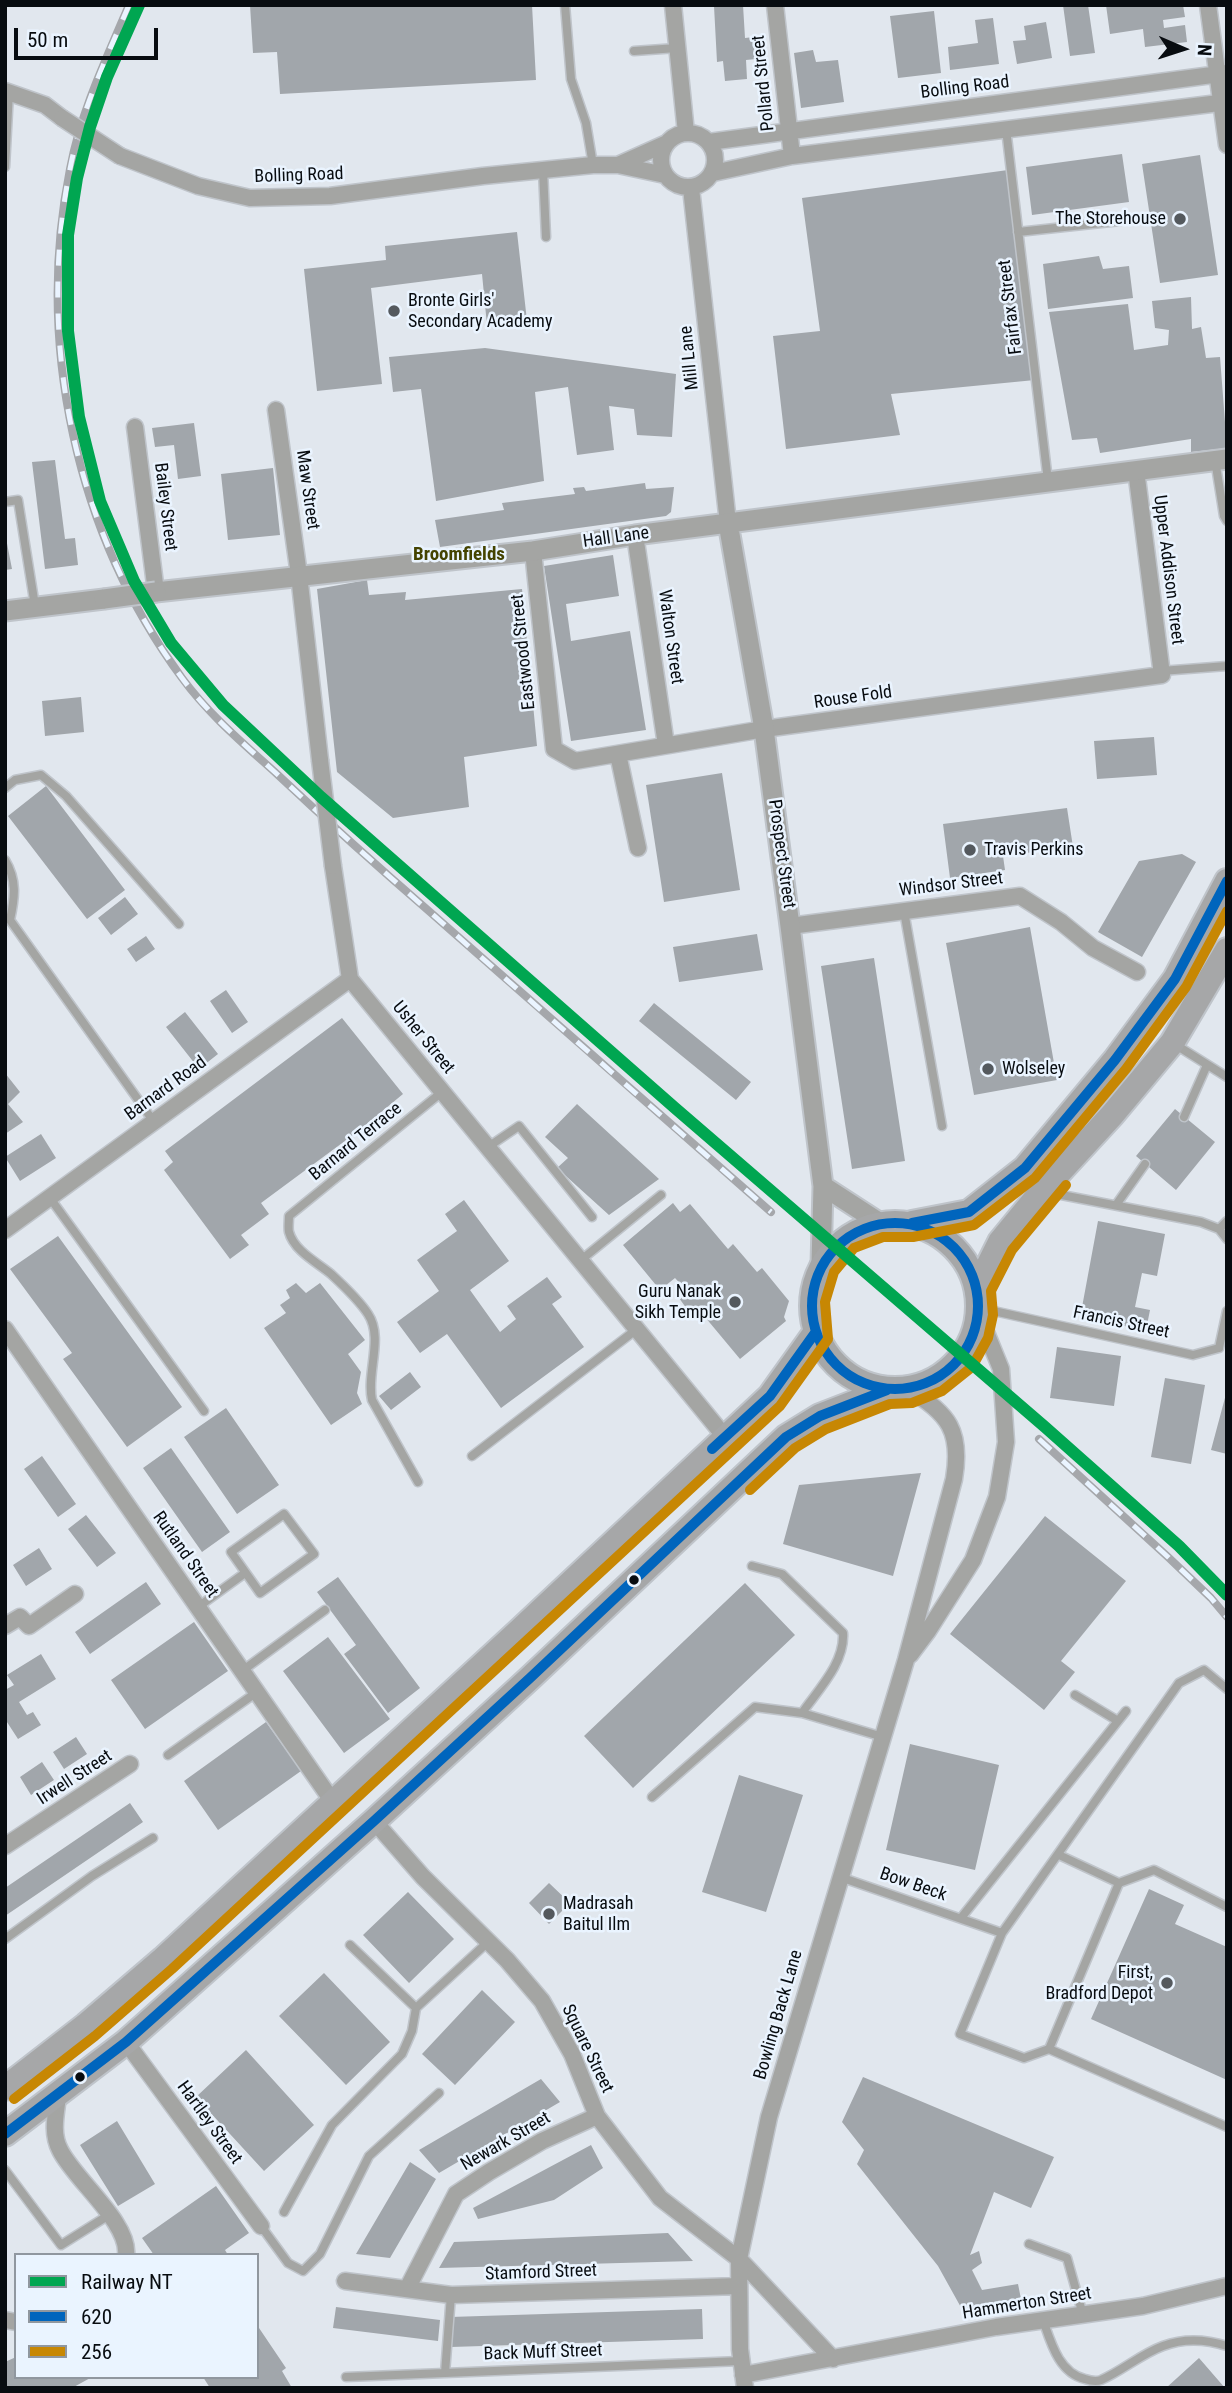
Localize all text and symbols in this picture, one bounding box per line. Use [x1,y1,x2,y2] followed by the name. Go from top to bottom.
[18,14,161,58] scale bar
[1148,14,1218,84] north arrow
[27,28,68,52] text: 50 m
[748,34,780,132] street label: Pollard Street
[1193,44,1216,57] text: N
[919,72,1011,104] street label: Bolling Road
[254,164,344,188] street label: Bolling Road
[1055,208,1166,230] place label: The Storehouse
[1172,211,1188,227] marker: The Storehouse
[994,258,1028,356] street label: Fairfax Street
[408,290,552,332] place label: Bronte Girls' Secondary Academy
[386,303,402,319] marker: Bronte Girls' Secondary Academy
[676,325,704,391] street label: Mill Lane
[291,449,323,531] street label: Maw Street
[149,462,181,552] street label: Bailey Street
[1148,494,1188,646] street label: Upper Addison Street
[582,523,650,553] street label: Hall Lane
[413,544,505,566] district label: Broomfields
[653,588,687,686] street label: Walton Street
[507,593,541,711] street label: Eastwood Street
[813,682,893,714] street label: Rouse Fold
[763,798,799,910] street label: Prospect Street
[984,839,1083,861] place label: Travis Perkins
[962,842,978,858] marker: Travis Perkins
[898,868,1004,902] street label: Windsor Street
[387,997,459,1079] street label: Usher Street
[121,1052,211,1126] street label: Barnard Road
[1002,1058,1065,1080] place label: Wolseley
[980,1061,996,1077] marker: Wolseley
[305,1098,407,1186] street label: Barnard Terrace
[635,1281,721,1324] place label: Guru Nanak Sikh Temple
[727,1294,743,1310] marker: Guru Nanak Sikh Temple
[1071,1302,1171,1344] street label: Francis Street
[147,1508,223,1602] street label: Rutland Street
[627,1573,641,1587] unlabelled marker
[34,1746,116,1810] street label: Irwell Street
[877,1863,949,1907] street label: Bow Beck
[563,1893,633,1936] place label: Madrasah Baitul Ilm
[541,1906,557,1922] marker: Madrasah Baitul Ilm
[750,1948,808,2082] street label: Bowling Back Lane
[1045,1962,1153,2004] place label: First, Bradford Depot
[1159,1975,1175,1991] marker: First, Bradford Depot
[556,2001,618,2097] street label: Square Street
[73,2070,87,2084] unlabelled marker
[172,2077,246,2169] street label: Hartley Street
[457,2108,555,2176] street label: Newark Street
[14,2253,259,2379] legend
[485,2260,597,2286] street label: Stamford Street
[81,2270,173,2294] text: Railway NT
[961,2283,1093,2325] street label: Hammerton Street
[81,2305,112,2329] text: 620
[81,2340,112,2364] text: 256
[483,2340,603,2366] street label: Back Muff Street

